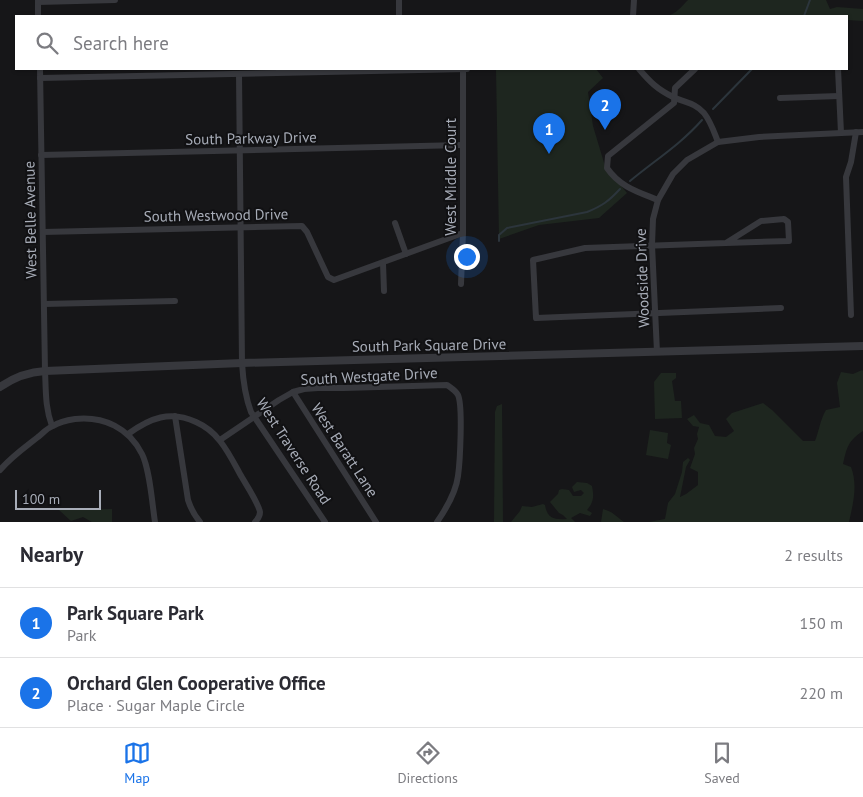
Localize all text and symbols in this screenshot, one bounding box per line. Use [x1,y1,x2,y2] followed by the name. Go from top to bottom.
[15,15,848,70] search box
[33,29,61,57] icon: search
[73,31,169,55] text: Search here
[589,89,621,130] pin: 2
[533,113,565,154] pin: 1
[441,118,460,236] street label: West Middle Court
[185,127,317,149] street label: South Parkway Drive
[19,161,41,279] street label: West Belle Avenue
[144,204,288,226] street label: South Westwood Drive
[631,228,653,328] street label: Woodside Drive
[454,244,480,270] your location
[352,334,506,356] street label: South Park Square Drive
[300,363,438,389] street label: South Westgate Drive
[253,394,335,508] street label: West Traverse Road
[307,399,383,501] street label: West Baratt Lane
[15,487,101,510] scale bar
[22,490,60,508] text: 100 m
[20,541,83,568] text: Nearby
[784,545,843,565] text: 2 results
[67,601,204,625] text: Park Square Park
[31,613,41,633] text: 1
[800,613,843,633] text: 150 m
[67,625,96,645] text: Park
[67,671,326,695] text: Orchard Glen Cooperative Office
[31,683,41,703] text: 2
[800,683,843,703] text: 220 m
[67,695,245,715] text: Place · Sugar Maple Circle
[123,739,151,787] tab: Map
[397,739,458,787] tab: Directions
[704,739,740,787] tab: Saved

